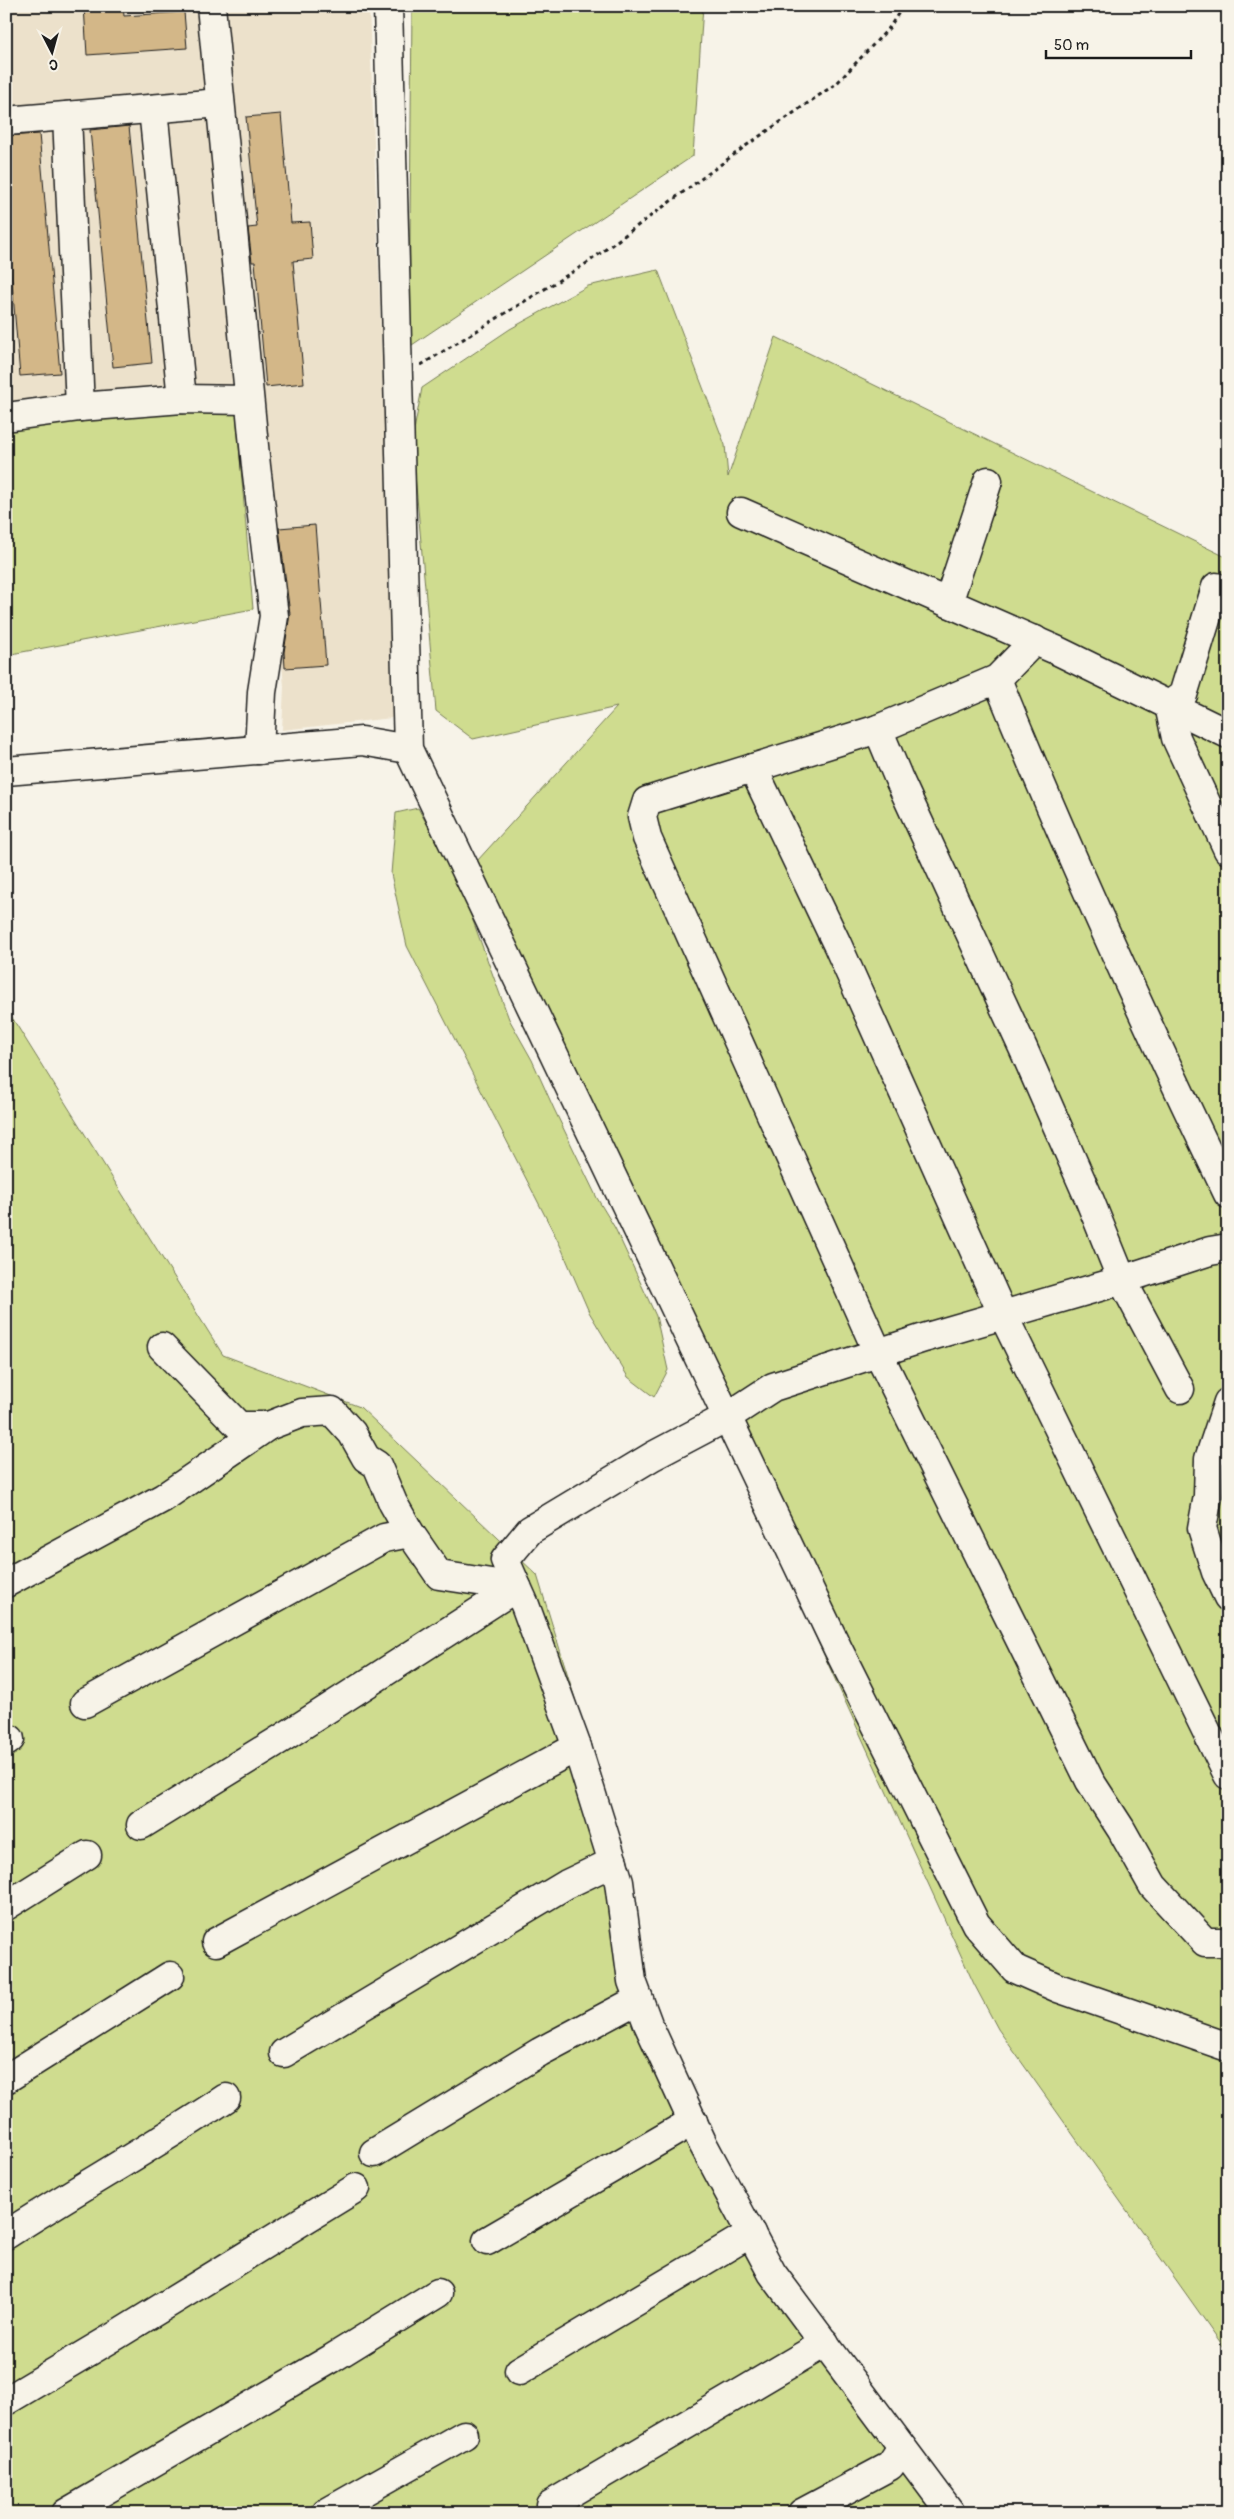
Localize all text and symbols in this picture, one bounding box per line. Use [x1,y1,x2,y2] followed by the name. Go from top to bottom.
[28,28,78,78] north arrow
[1046,28,1192,60] scale bar
[1054,36,1089,55] text: 50 m
[48,56,58,73] text: С

